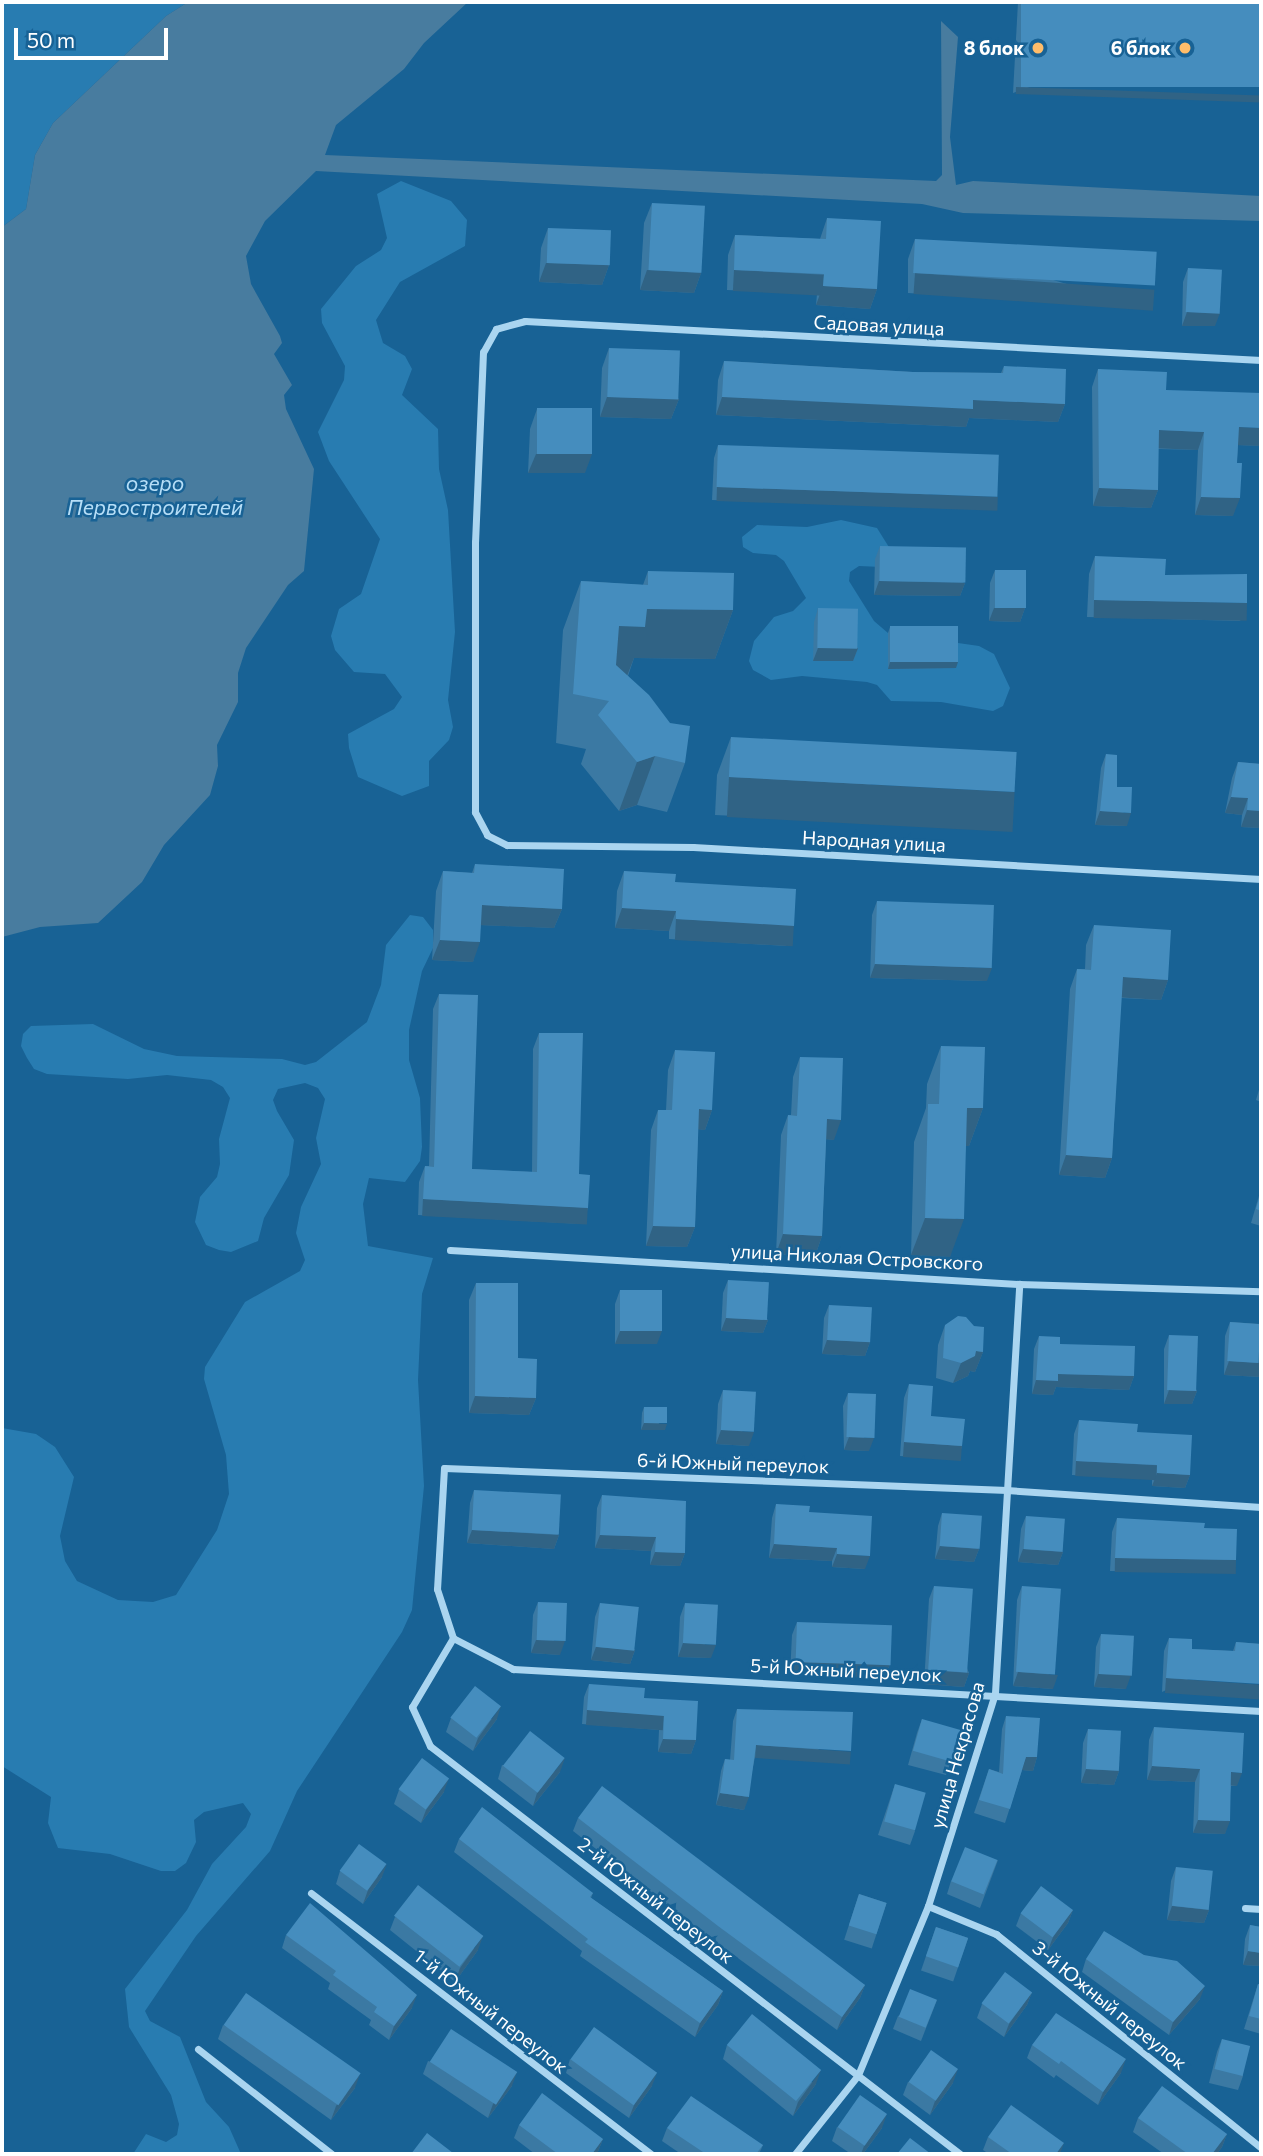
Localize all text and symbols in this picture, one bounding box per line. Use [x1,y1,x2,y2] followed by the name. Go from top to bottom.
[18,14,172,58] scale bar
[27,27,75,52] text: 50 m
[964,37,1024,59] place label: 8 блок
[1111,37,1171,59] place label: 6 блок
[1030,40,1046,56] marker: 8 блок
[1177,40,1193,56] marker: 6 блок
[813,310,945,340] street label: Садовая улица
[67,470,243,520] water label: озеро Первостроителей
[802,826,946,856] street label: Народная улица
[730,1239,984,1275] street label: улица Николая Островского
[637,1448,829,1478] street label: 6-й Южный переулок
[750,1654,942,1686] street label: 5-й Южный переулок
[925,1679,989,1831] street label: улица Некрасова
[574,1832,738,1968] street label: 2-й Южный переулок
[1028,1936,1192,2074] street label: 3-й Южный переулок
[410,1944,572,2078] street label: 1-й Южный переулок

